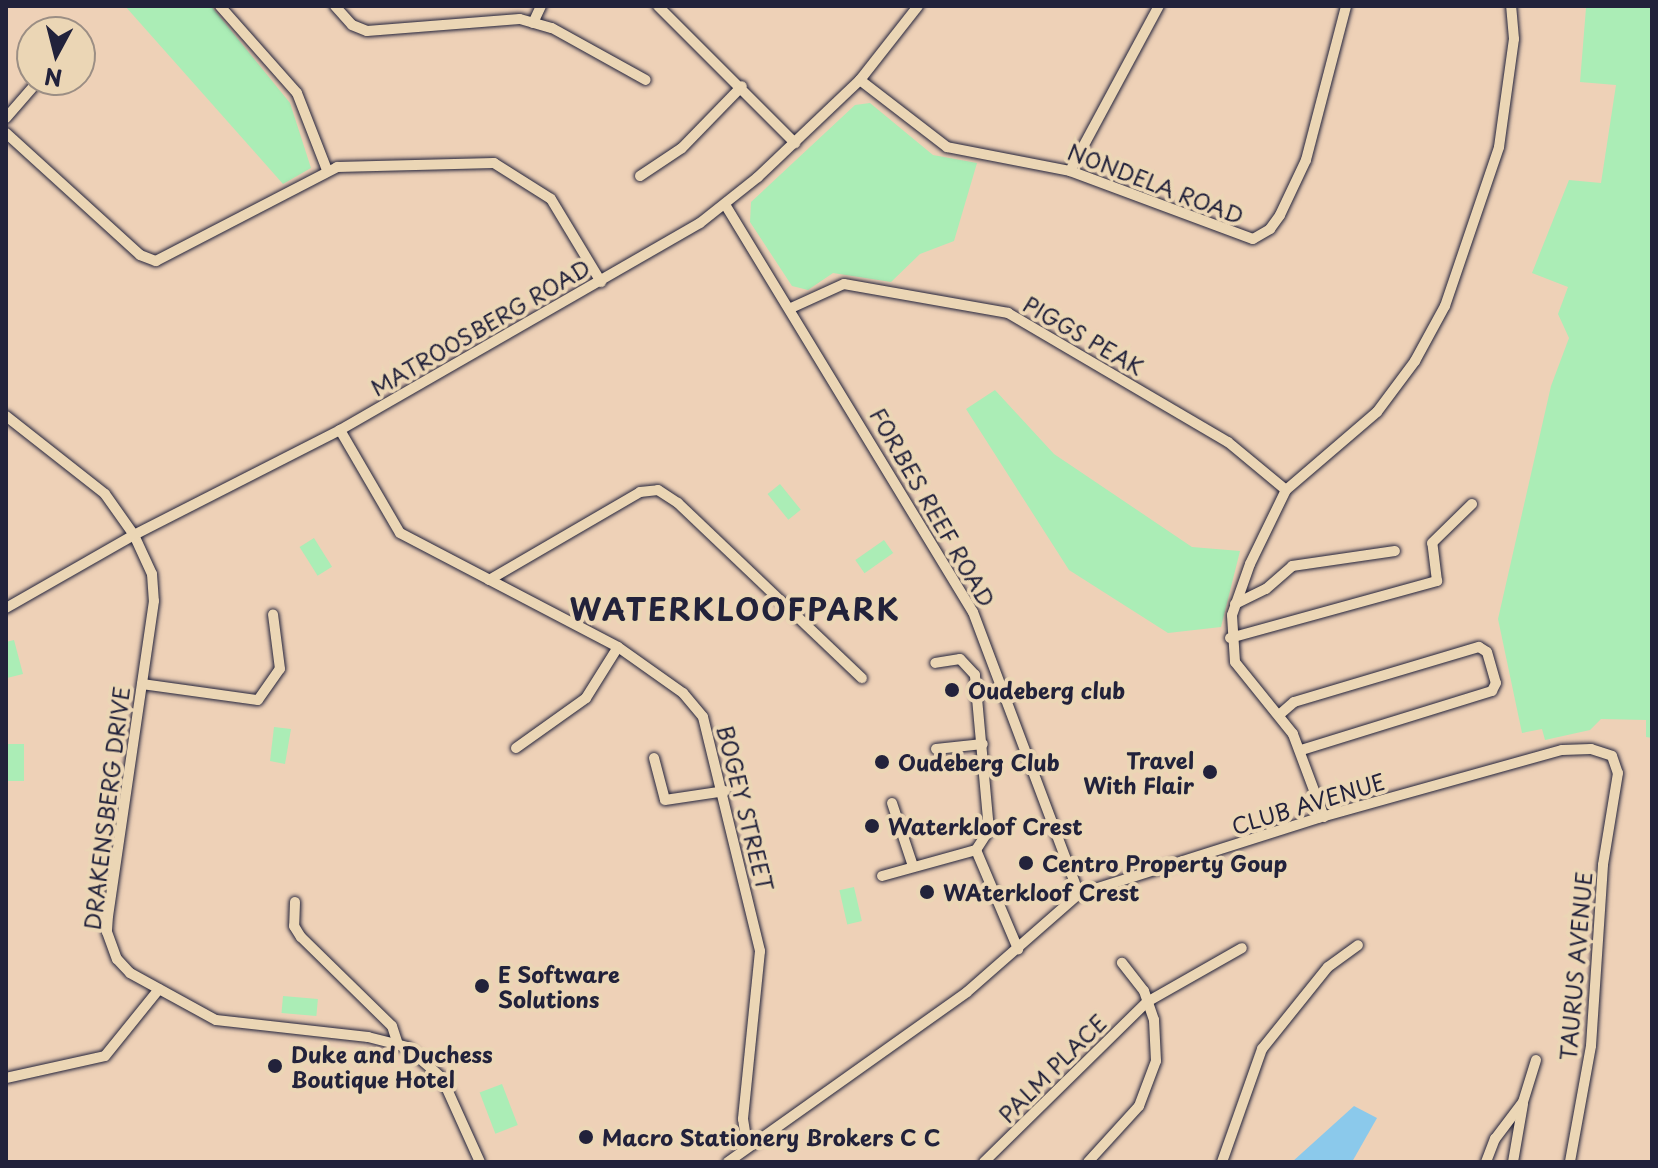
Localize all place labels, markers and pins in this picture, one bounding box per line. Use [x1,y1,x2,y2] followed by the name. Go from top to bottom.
[968,677,1126,703] place label: Oudeberg club
[943,681,961,699] marker: Oudeberg club
[1082,746,1194,798] place label: Travel With Flair
[898,749,1061,775] place label: Oudeberg Club
[873,753,891,771] marker: Oudeberg Club
[1201,763,1219,781] marker: Travel With Flair
[888,813,1082,839] place label: Waterkloof Crest
[863,817,881,835] marker: Waterkloof Crest
[1042,850,1289,876] place label: Centro Property Goup
[1017,854,1035,872] marker: Centro Property Goup
[943,879,1139,905] place label: WAterkloof Crest
[918,883,936,901] marker: WAterkloof Crest
[498,960,621,1012] place label: E Software Solutions
[473,977,491,995] marker: E Software Solutions
[291,1040,496,1092] place label: Duke and Duchess Boutique Hotel
[266,1057,284,1075] marker: Duke and Duchess Boutique Hotel
[602,1124,941,1150] place label: Macro Stationery Brokers C C
[577,1128,595,1146] marker: Macro Stationery Brokers C C

